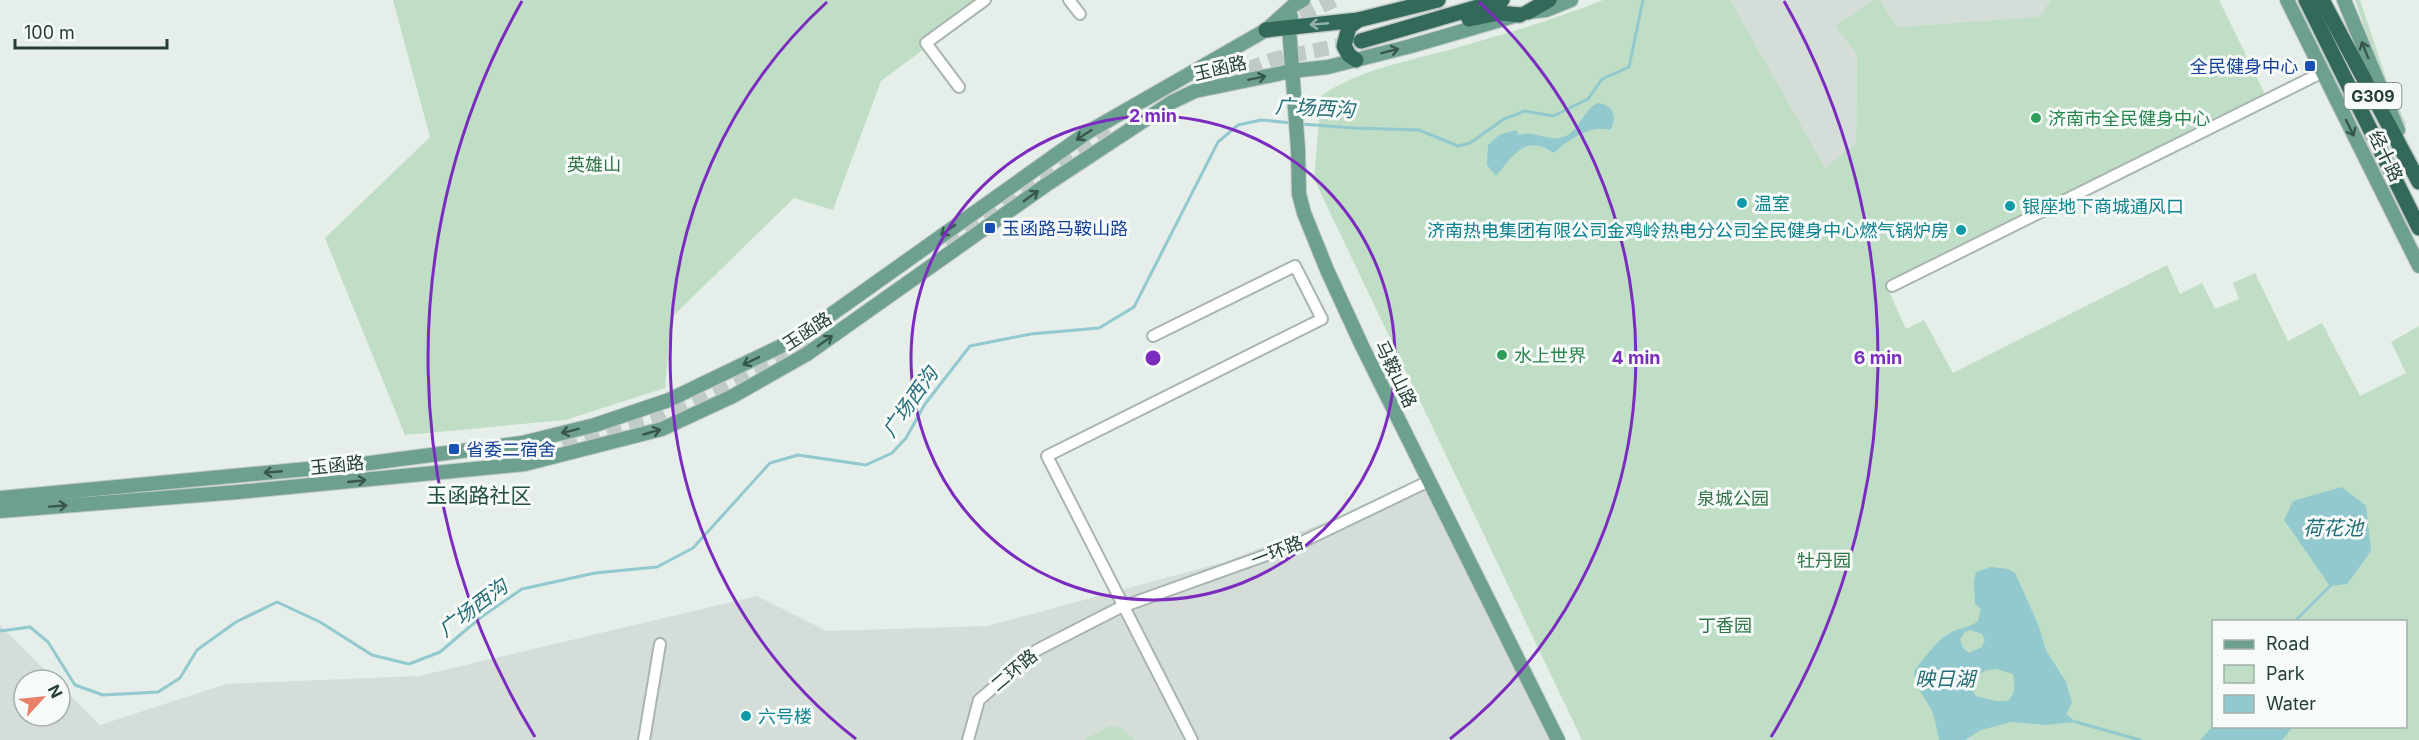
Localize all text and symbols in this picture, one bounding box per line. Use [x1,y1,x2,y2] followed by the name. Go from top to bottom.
[15,12,166,50] scale bar
[1310,19,1330,30] one-way arrow
[24,22,75,43] text: 100 m
[2358,41,2370,59] one-way arrow
[1380,45,1399,57] one-way arrow
[1191,52,1249,84] street label: 玉函路
[2190,56,2298,77] place label: 全民健身中心
[2303,59,2317,73] marker: 全民健身中心
[1246,72,1266,83] one-way arrow
[2344,83,2402,109] road number: G309
[1274,94,1358,122] water label: 广场西沟
[1129,105,1177,126] text: 2 min
[2048,108,2210,129] place label: 济南市全民健身中心
[2029,111,2043,125] marker: 济南市全民健身中心
[2345,118,2357,136] one-way arrow
[2365,127,2407,185] street label: 经十路
[1076,129,1093,141] one-way arrow
[567,154,621,175] park label: 英雄山
[1022,189,1038,202] one-way arrow
[1754,193,1790,214] place label: 温室
[1735,196,1749,210] marker: 温室
[2022,196,2184,217] place label: 银座地下商城通风口
[2003,199,2017,213] marker: 银座地下商城通风口
[1002,218,1128,239] place label: 玉函路马鞍山路
[1427,220,1949,241] place label: 济南热电集团有限公司金鸡岭热电分公司全民健身中心燃气锅炉房
[983,221,997,235] marker: 玉函路马鞍山路
[1954,223,1968,237] marker: 济南热电集团有限公司金鸡岭热电分公司全民健身中心燃气锅炉房
[941,224,957,236] one-way arrow
[779,307,835,355] street label: 玉函路
[816,335,832,347] one-way arrow
[1371,337,1421,411] street label: 马鞍山路
[1514,345,1586,366] place label: 水上世界
[1612,347,1660,368] text: 4 min
[1854,347,1902,368] text: 6 min
[1143,348,1163,368] centre of rings
[1495,348,1509,362] marker: 水上世界
[743,355,761,367] one-way arrow
[877,361,944,442] water label: 广场西沟
[642,425,661,437] one-way arrow
[561,426,580,438] one-way arrow
[466,439,556,460] place label: 省委二宿舍
[447,442,461,456] marker: 省委二宿舍
[309,452,365,478] street label: 玉函路
[264,467,284,478] one-way arrow
[347,475,367,486] one-way arrow
[427,483,532,508] district label: 玉函路社区
[1697,488,1769,509] park label: 泉城公园
[48,500,68,511] one-way arrow
[2303,516,2365,540] water label: 荷花池
[1248,532,1306,570] street label: 一环路
[1797,550,1851,571] park label: 牡丹园
[434,573,514,642] water label: 广场西沟
[1698,615,1752,636] park label: 丁香园
[2212,620,2407,728] legend
[2266,633,2309,654] text: Road
[987,645,1041,695] street label: 二环路
[2266,663,2305,684] text: Park
[1915,667,1978,691] water label: 映日湖
[12,668,72,728] north arrow
[44,681,67,701] text: N
[2266,693,2316,714] text: Water
[758,706,812,727] place label: 六号楼
[739,709,753,723] marker: 六号楼

